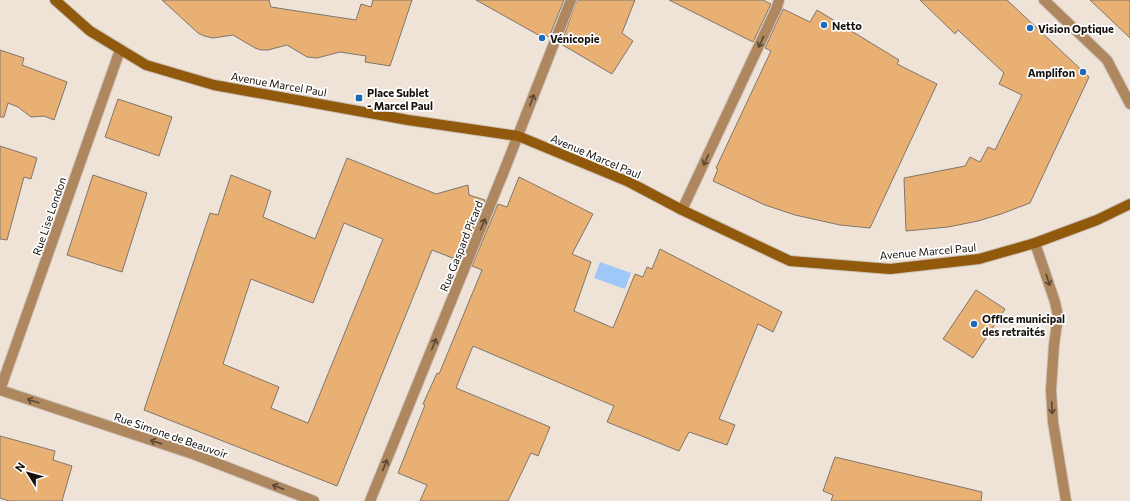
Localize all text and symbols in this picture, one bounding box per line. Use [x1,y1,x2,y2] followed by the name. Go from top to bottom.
[832,19,862,32] place label: Netto
[819,20,829,30] marker: Netto
[1038,22,1114,35] place label: Vision Optique
[1025,23,1035,33] marker: Vision Optique
[550,32,600,45] place label: Vénicopie
[537,33,547,43] marker: Vénicopie
[757,36,764,48] one-way arrow
[1028,66,1075,79] place label: Amplifon
[1078,67,1088,77] marker: Amplifon
[230,69,328,99] street label: Avenue Marcel Paul
[367,86,433,112] place label: Place Sublet - Marcel Paul
[354,93,364,103] marker: Place Sublet - Marcel Paul
[529,94,537,106] one-way arrow
[549,131,643,181] street label: Avenue Marcel Paul
[702,154,709,166] one-way arrow
[30,175,68,257] street label: Rue Lise London
[437,199,485,293] street label: Rue Gaspard Picard
[479,218,487,230] one-way arrow
[879,240,977,262] street label: Avenue Marcel Paul
[1045,273,1052,286] one-way arrow
[982,312,1065,338] place label: Office municipal des retraités
[969,319,979,329] marker: Office municipal des retraités
[430,339,438,351] one-way arrow
[26,397,39,404] one-way arrow
[1048,401,1056,414] one-way arrow
[112,409,230,461] street label: Rue Simone de Beauvoir
[150,438,163,445] one-way arrow
[8,453,48,493] north arrow
[12,459,27,474] text: N
[382,459,389,471] one-way arrow
[272,482,284,490] one-way arrow

